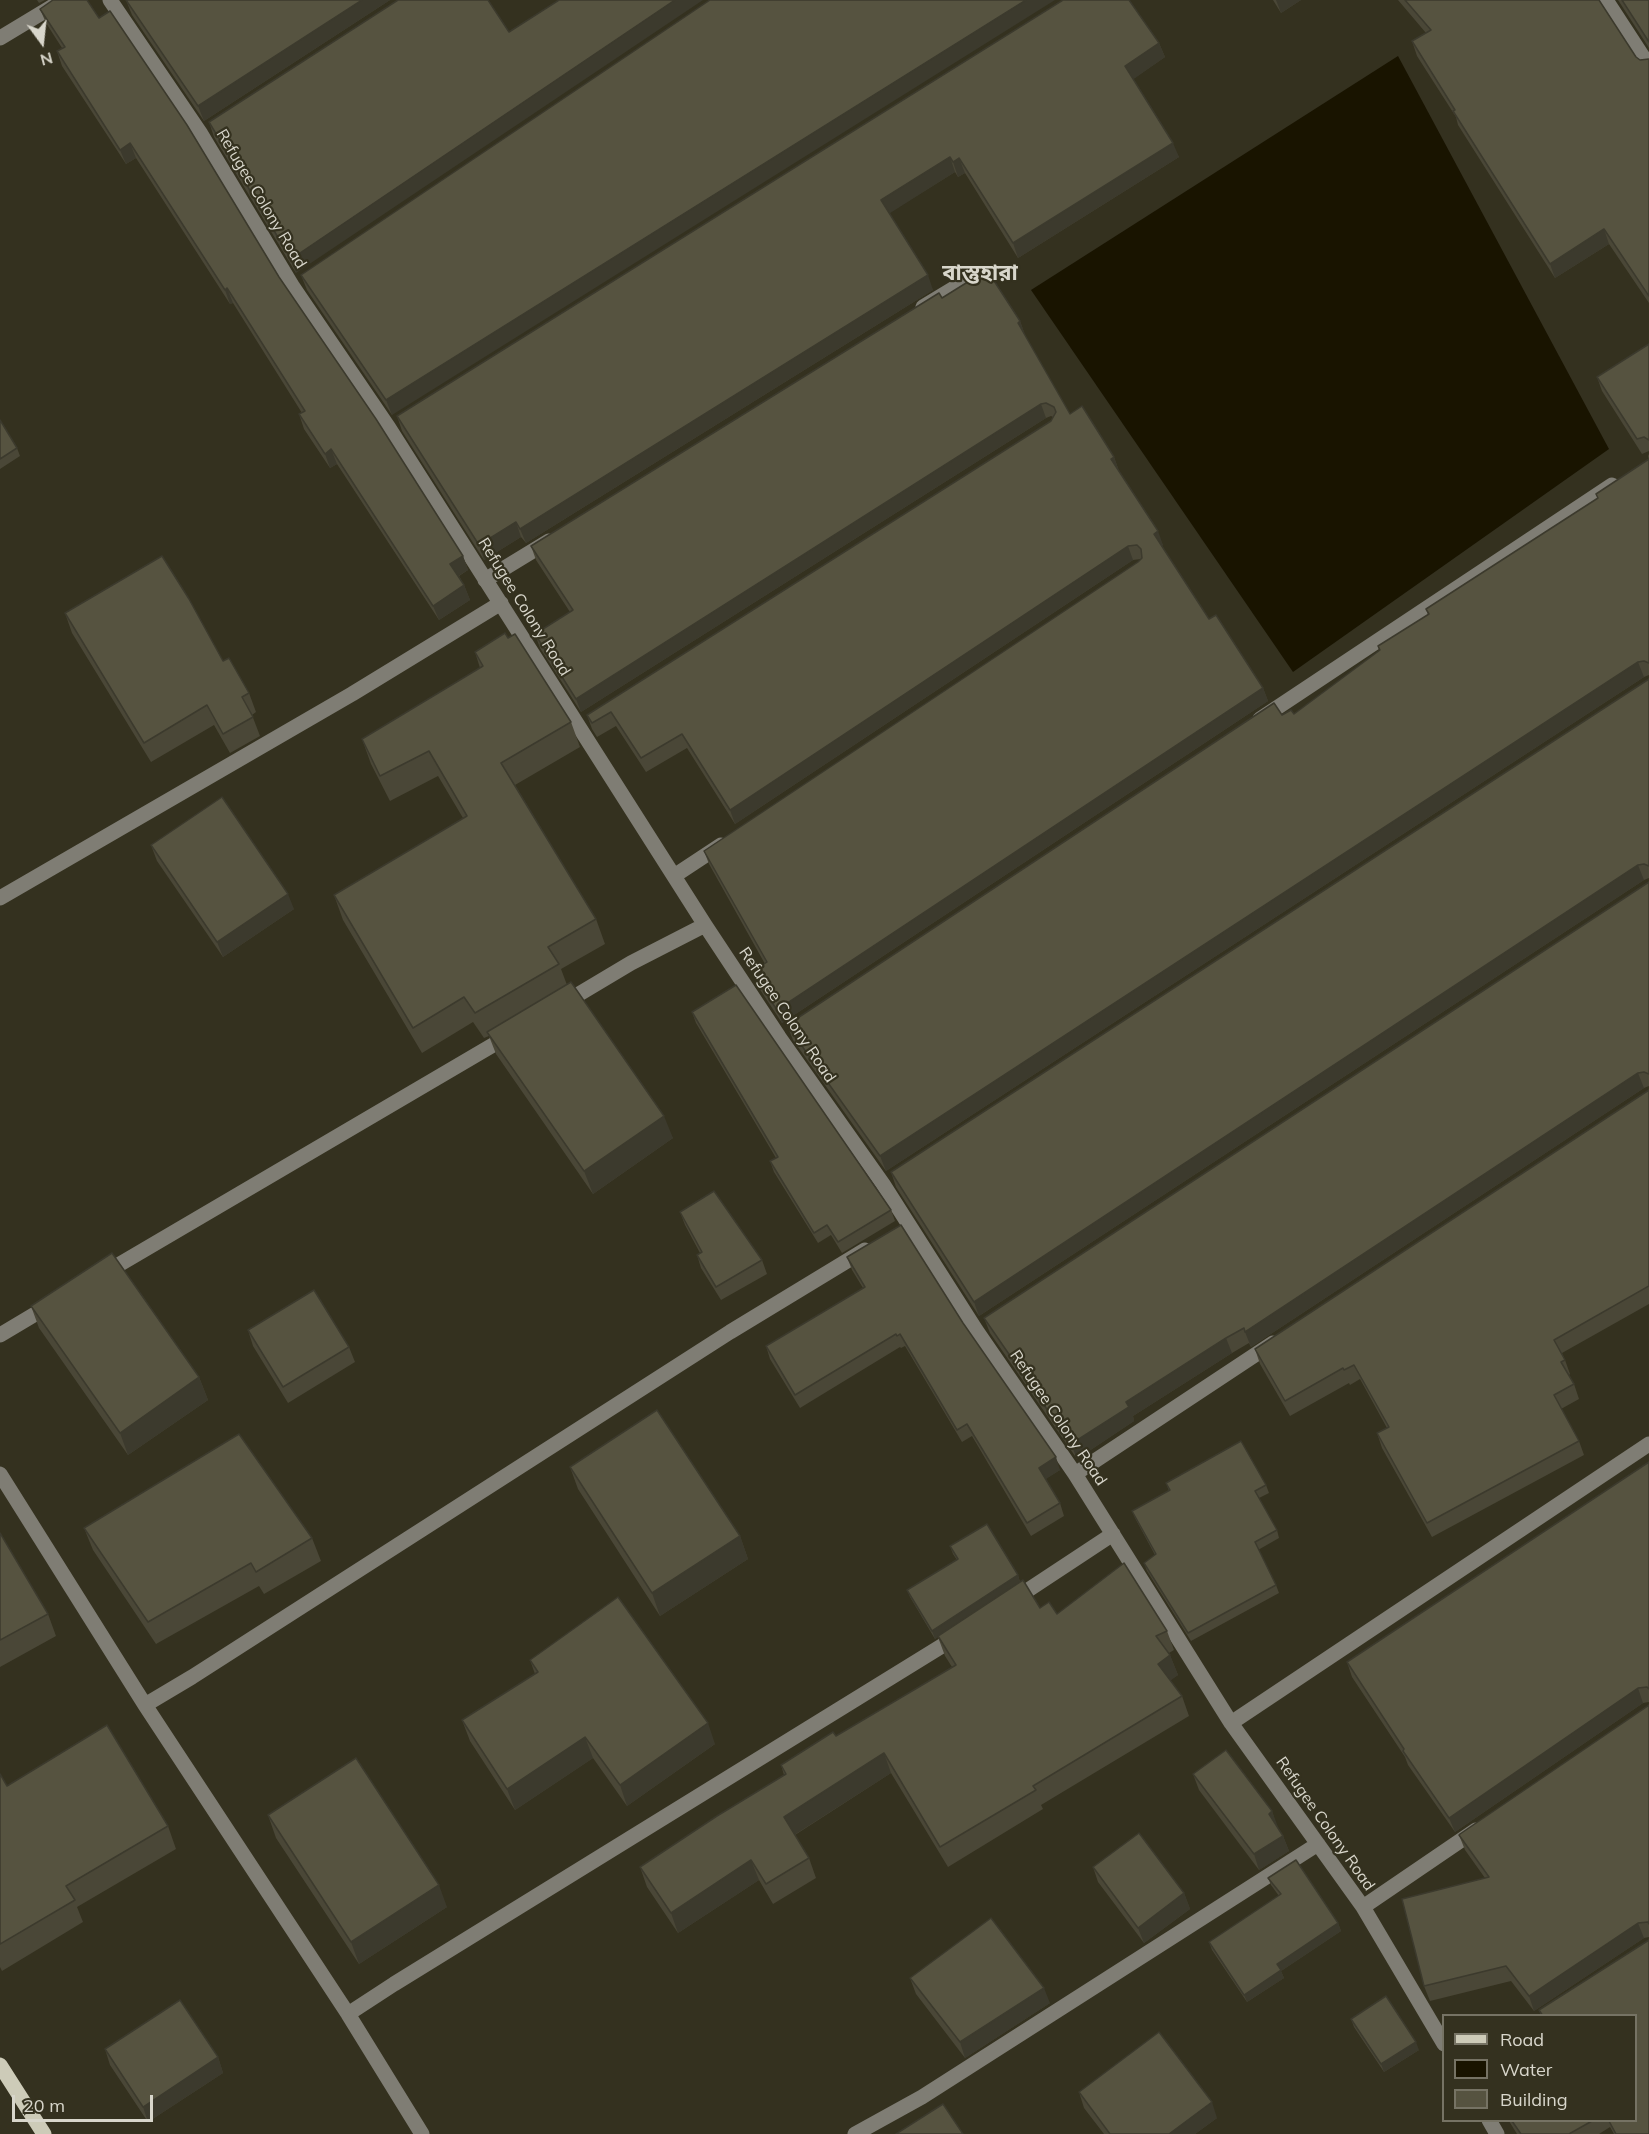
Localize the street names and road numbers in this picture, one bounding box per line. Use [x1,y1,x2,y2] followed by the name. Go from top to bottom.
[212,126,310,272] street label: Refugee Colony Road
[474,534,574,680] street label: Refugee Colony Road
[735,944,839,1086] street label: Refugee Colony Road
[1006,1347,1110,1489] street label: Refugee Colony Road
[1272,1753,1378,1895] street label: Refugee Colony Road

